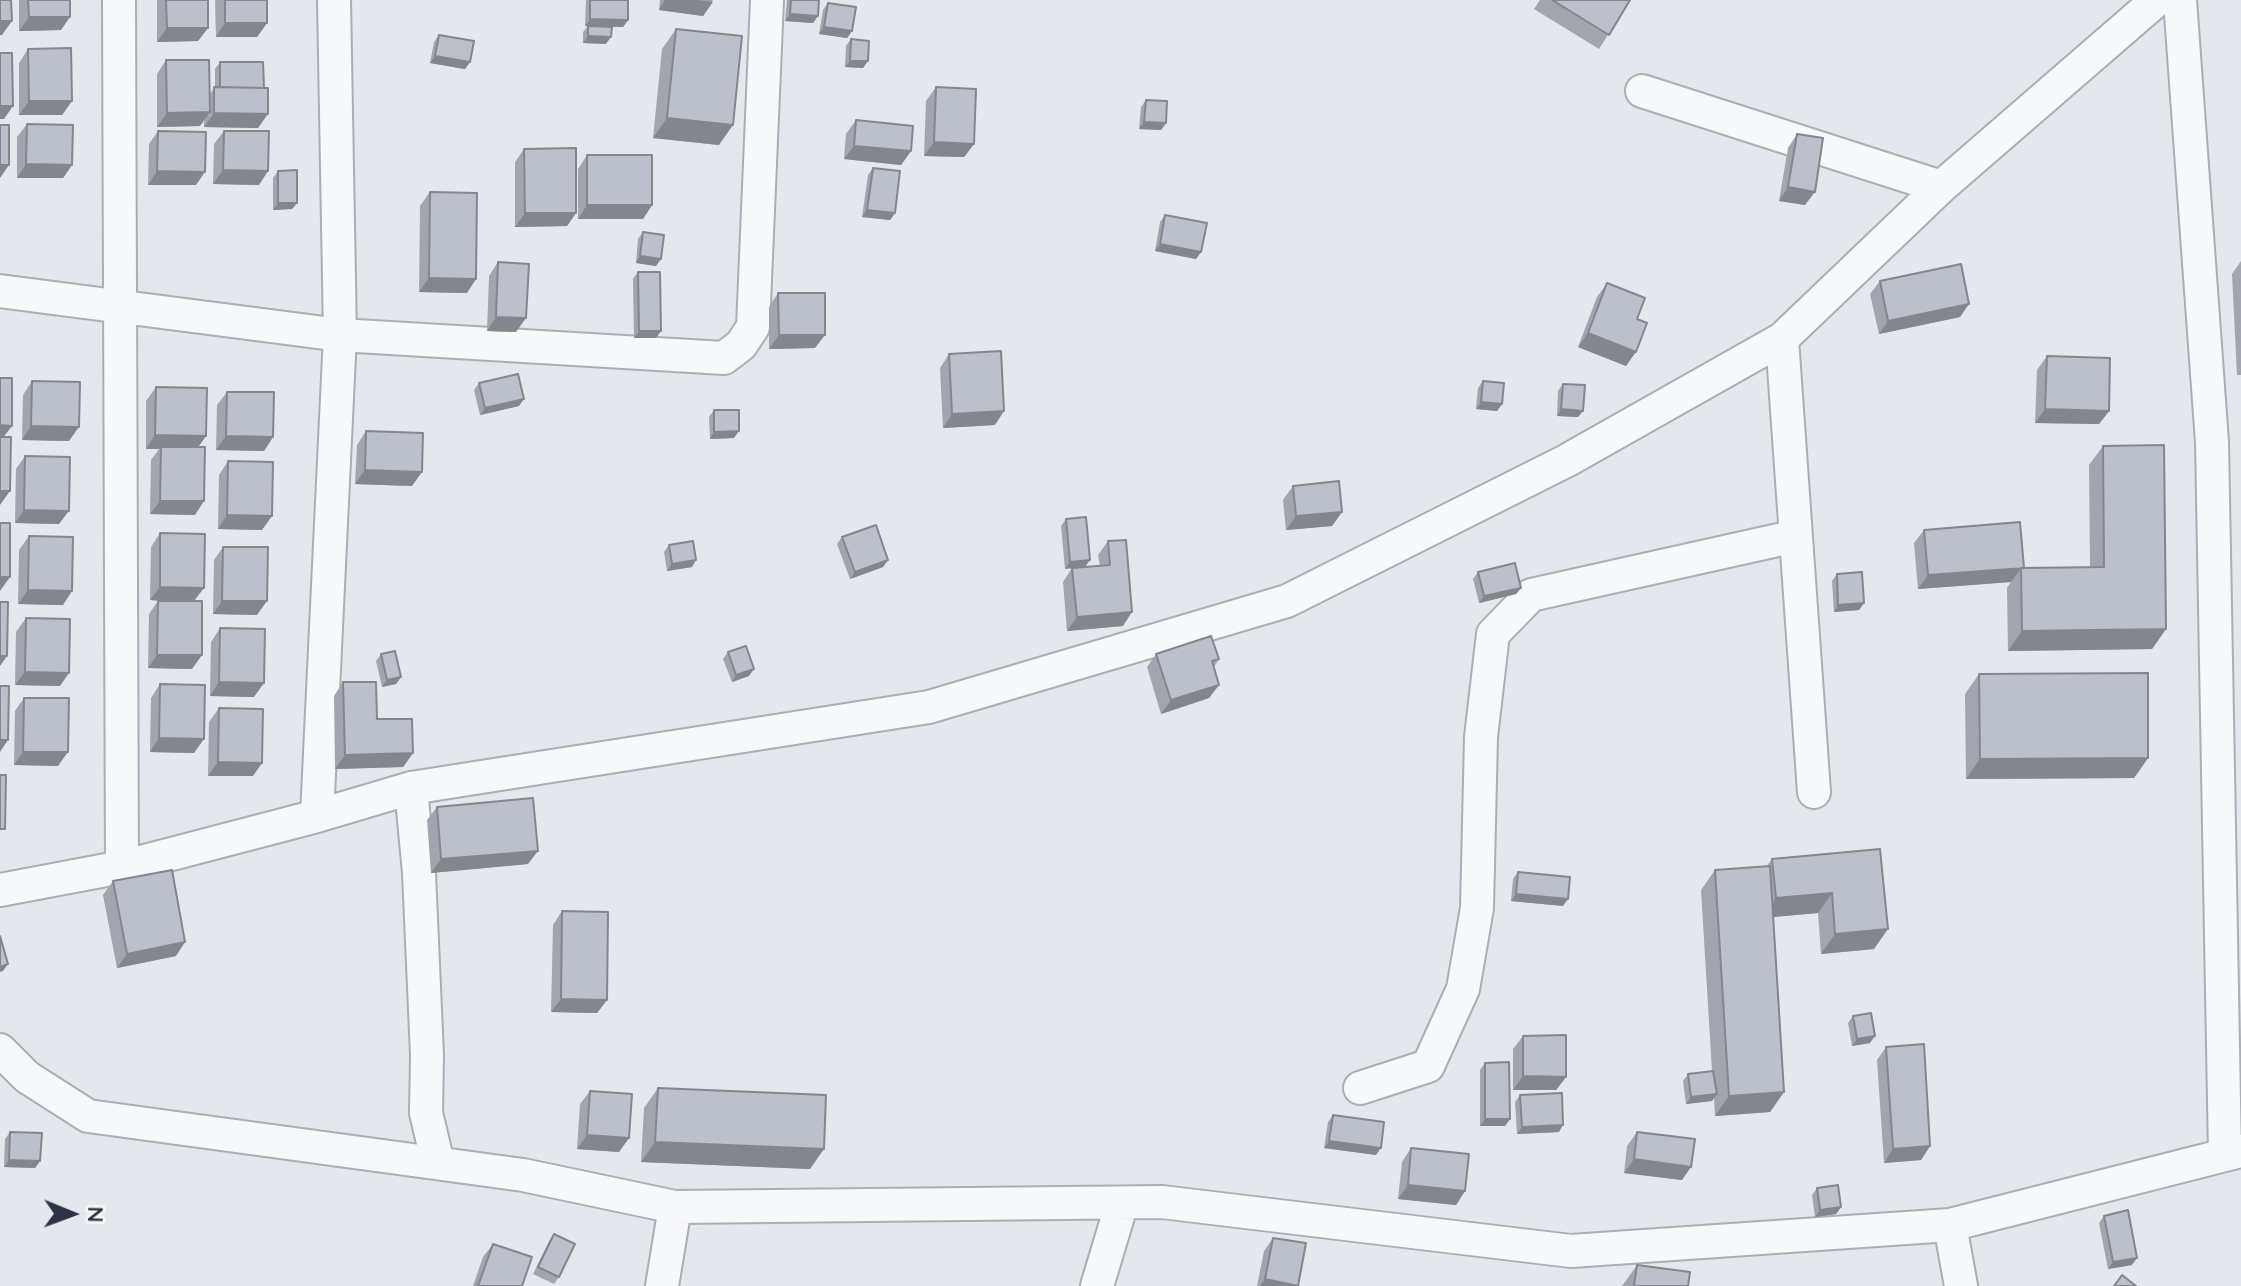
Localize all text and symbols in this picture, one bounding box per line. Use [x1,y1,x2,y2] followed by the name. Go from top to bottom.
[32,1174,112,1254] north arrow
[82,1206,110,1223] text: N

